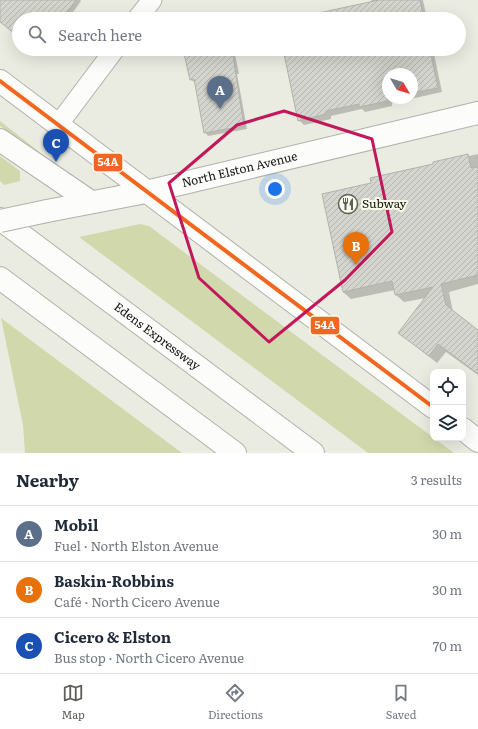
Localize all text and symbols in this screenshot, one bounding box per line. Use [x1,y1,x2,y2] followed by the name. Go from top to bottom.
[12,12,466,56] search box
[26,23,48,45] icon: search
[58,23,142,46] text: Search here
[382,68,418,104] north arrow
[207,76,233,109] pin: A
[43,129,69,162] pin: C
[180,146,299,191] street label: North Elston Avenue
[93,153,123,172] line badge: 54A
[98,153,119,169] text: 54A
[265,179,285,199] your location
[337,193,359,215] restaurant icon: Subway
[362,194,407,212] place label: Subway
[343,232,369,265] pin: B
[111,297,205,374] street label: Edens Expressway
[310,316,340,335] line badge: 54A
[315,316,336,332] text: 54A
[430,369,466,441] map controls
[430,369,466,405] button: locate
[430,405,466,441] button: layers
[16,467,79,492] text: Nearby
[411,470,462,489] text: 3 results
[54,513,98,536] text: Mobil
[24,524,34,543] text: A
[432,524,462,543] text: 30 m
[54,536,219,555] text: Fuel · North Elston Avenue
[54,569,174,592] text: Baskin-Robbins
[25,580,33,599] text: B
[432,580,462,599] text: 30 m
[54,592,220,611] text: Café · North Cicero Avenue
[54,625,171,648] text: Cicero & Elston
[24,636,34,655] text: C
[433,636,462,655] text: 70 m
[54,648,244,667] text: Bus stop · North Cicero Avenue
[61,682,85,722] tab: Map
[208,682,263,722] tab: Directions
[386,682,416,722] tab: Saved

